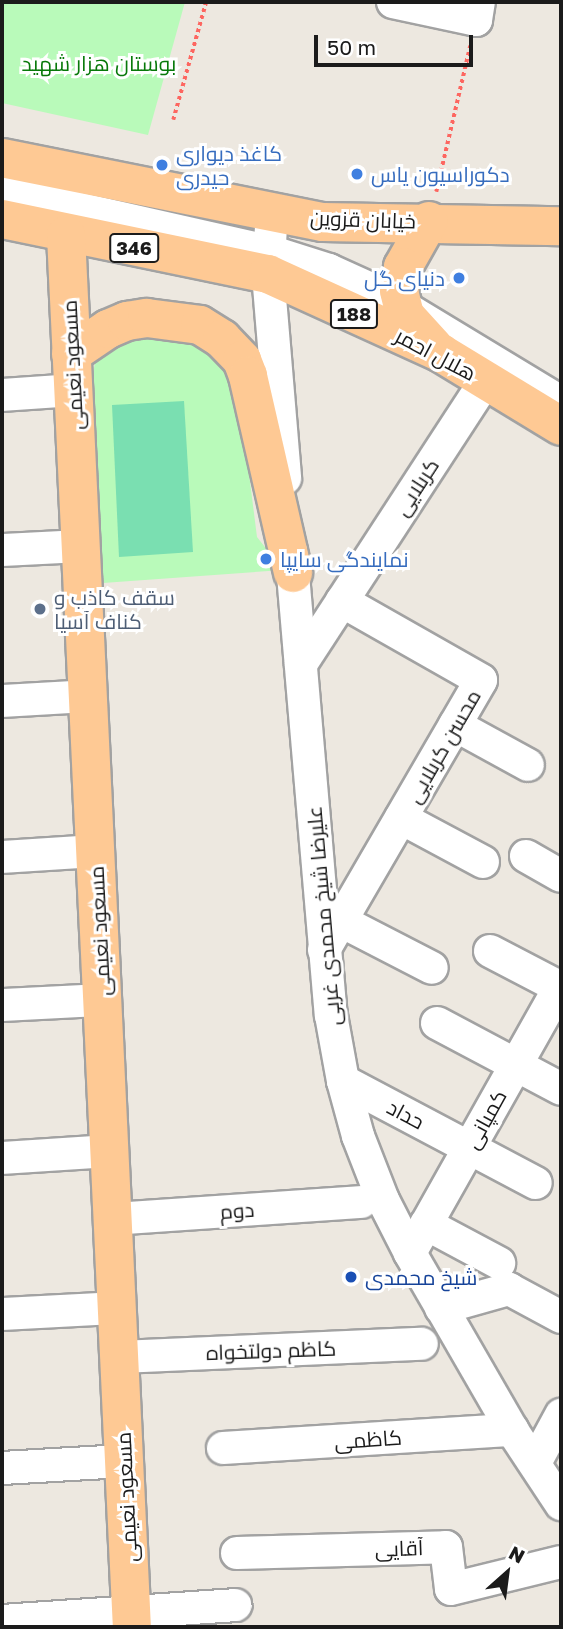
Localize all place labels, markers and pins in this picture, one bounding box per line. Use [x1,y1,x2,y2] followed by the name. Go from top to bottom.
[176,140,282,190] place label: کاغذ دیواری حیدری
[154,157,170,173] marker: کاغذ دیواری حیدری
[371,161,510,187] place label: دکوراسیون یاس
[349,166,365,182] marker: دکوراسیون یاس
[364,265,445,291] place label: دنیای گل
[451,270,467,286] marker: دنیای گل
[280,546,409,572] place label: نمایندگی سایپا
[258,551,274,567] marker: نمایندگی سایپا
[54,584,175,634] place label: سقف کاذب و کناف آسیا
[32,601,48,617] marker: سقف کاذب و کناف آسیا
[365,1264,477,1290] place label: شیخ محمدی
[343,1269,359,1285] marker: شیخ محمدی

